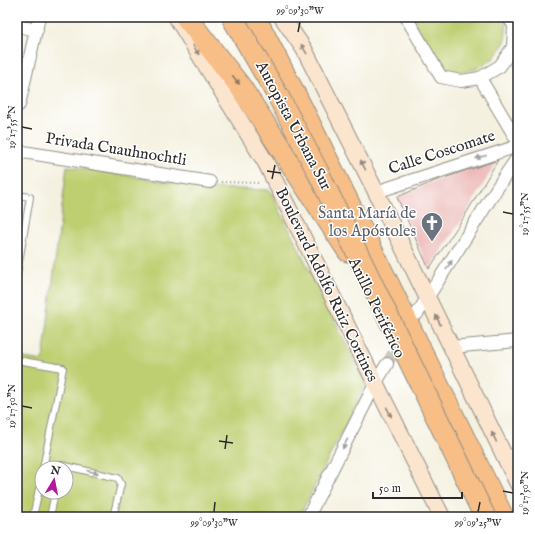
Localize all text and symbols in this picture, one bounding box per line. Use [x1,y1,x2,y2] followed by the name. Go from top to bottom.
[275,5,324,18] text: 99°09'30"W
[300,43,307,55] one-way arrow
[193,44,200,56] one-way arrow
[250,57,336,194] street label: Autopista Urbana Sur
[232,75,240,86] one-way arrow
[6,105,19,149] text: 19°17'55"N
[386,126,498,180] street label: Calle Coscomate
[44,129,188,171] street label: Privada Cuauhnochtli
[474,154,486,160] one-way arrow
[359,159,366,171] one-way arrow
[270,185,382,386] street label: Boulevard Adolfo Ruiz Cortines
[519,192,532,236] text: 19°17'55"N
[318,204,416,242] place label: Santa María de los Apóstoles
[419,210,445,243] church icon: Santa María de los Apóstoles
[343,253,409,362] street label: Anillo Periférico
[445,259,452,271] one-way arrow
[435,314,441,325] one-way arrow
[6,383,19,428] text: 19°17'50"N
[386,406,392,417] one-way arrow
[491,431,497,443] one-way arrow
[342,438,348,449] one-way arrow
[34,460,74,500] north arrow
[49,463,62,479] text: N
[87,470,99,476] one-way arrow
[519,470,532,515] text: 19°17'50"N
[373,474,462,500] scale bar
[379,481,401,496] text: 50 m
[189,517,238,530] text: 99°09'30"W
[454,517,502,530] text: 99°09'25"W

